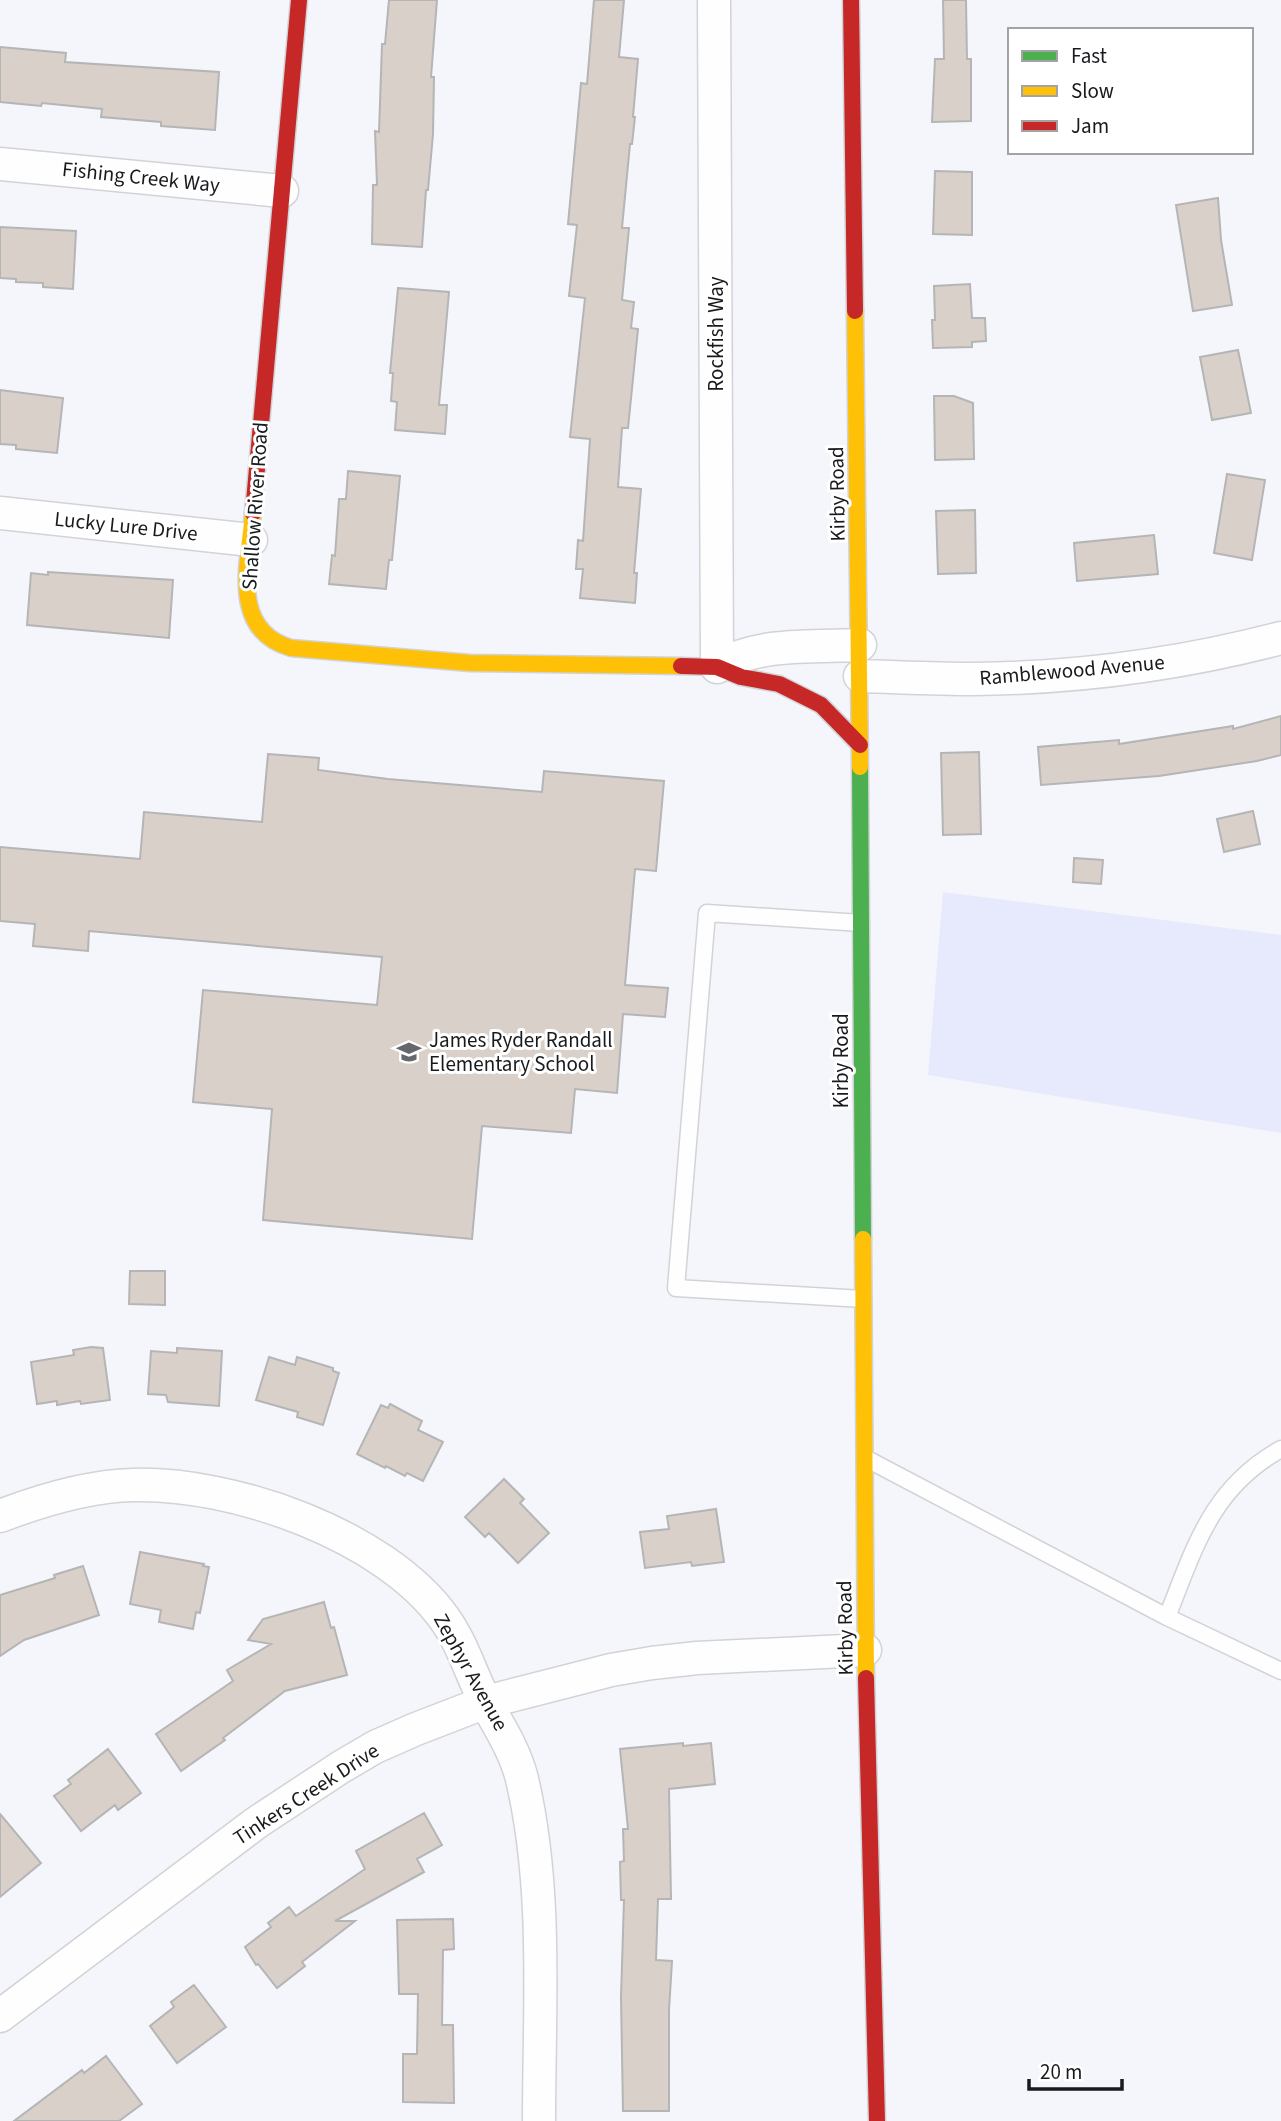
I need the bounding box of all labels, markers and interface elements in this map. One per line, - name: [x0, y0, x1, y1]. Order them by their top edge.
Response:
- legend: [1008, 28, 1253, 154]
- text: Fast: [1071, 41, 1107, 71]
- text: Slow: [1071, 76, 1114, 106]
- text: Jam: [1071, 111, 1109, 141]
- street label: Fishing Creek Way: [61, 154, 221, 200]
- street label: Rockfish Way: [701, 276, 731, 392]
- street label: Shallow River Road: [234, 421, 276, 591]
- street label: Kirby Road: [821, 446, 853, 542]
- street label: Lucky Lure Drive: [53, 504, 199, 548]
- street label: Ramblewood Avenue: [978, 647, 1166, 693]
- street label: Kirby Road: [826, 1013, 856, 1109]
- place label: James Ryder Randall Elementary School: [429, 1025, 613, 1079]
- school or university icon: James Ryder Randall Elementary School: [395, 1038, 423, 1066]
- street label: Kirby Road: [829, 1580, 861, 1676]
- street label: Zephyr Avenue: [426, 1608, 516, 1736]
- street label: Tinkers Creek Drive: [227, 1736, 385, 1852]
- scale bar: [1029, 2048, 1122, 2092]
- text: 20 m: [1040, 2057, 1082, 2087]

